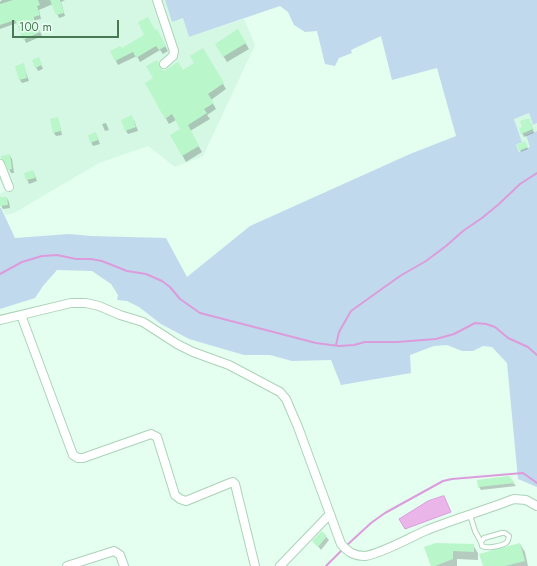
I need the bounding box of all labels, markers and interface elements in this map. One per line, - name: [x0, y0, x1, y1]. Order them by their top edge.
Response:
- scale bar: [14, 12, 121, 38]
- text: 100 m: [19, 18, 52, 36]

